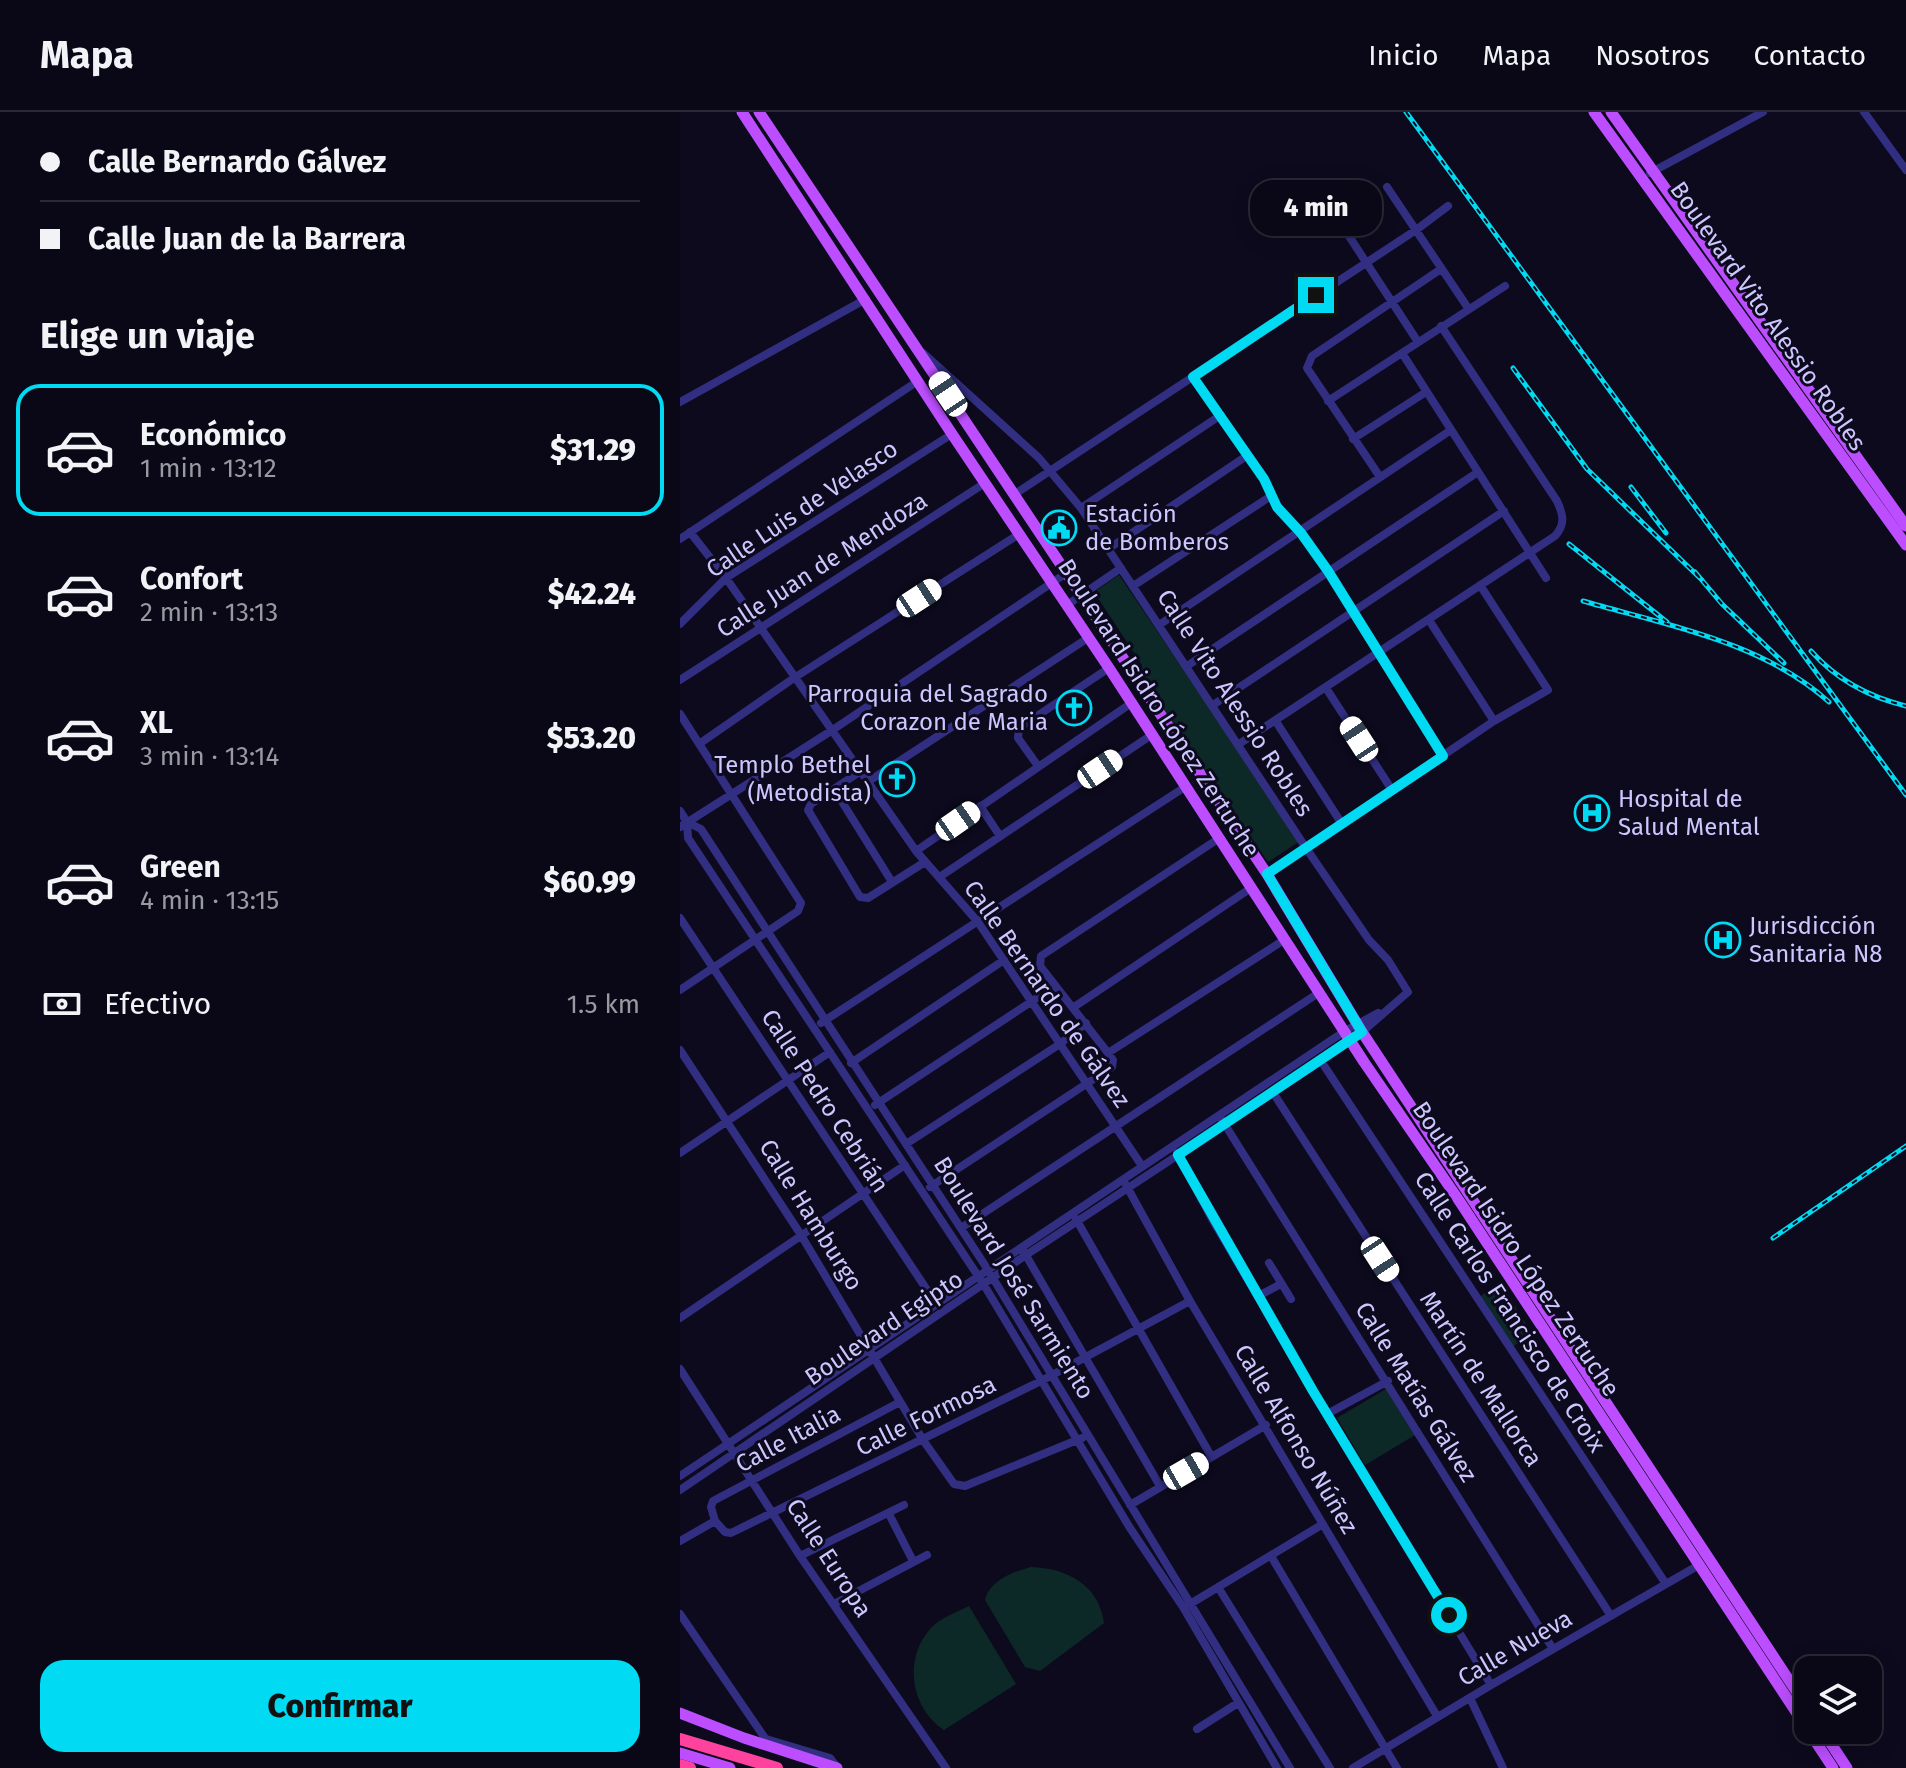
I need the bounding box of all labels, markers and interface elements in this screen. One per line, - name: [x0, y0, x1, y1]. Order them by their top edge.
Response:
- text: Mapa: [40, 32, 134, 78]
- text: Inicio: [1368, 39, 1439, 72]
- text: Mapa: [1483, 39, 1551, 72]
- text: Nosotros: [1595, 39, 1710, 72]
- text: Contacto: [1754, 39, 1866, 72]
- text: Calle Bernardo Gálvez: [88, 144, 386, 180]
- street label: Boulevard Vito Alessio Robles: [1664, 176, 1872, 456]
- callout: 4 min: [1250, 179, 1382, 235]
- text: 4 min: [1283, 192, 1349, 223]
- text: Calle Juan de la Barrera: [88, 221, 406, 257]
- route end: [1298, 277, 1334, 313]
- text: Elige un viaje: [40, 314, 255, 358]
- car: [925, 367, 971, 421]
- icon: car: [44, 414, 116, 486]
- text: Económico: [140, 417, 286, 453]
- text: $31.29: [550, 432, 636, 468]
- street label: Calle Luis de Velasco: [701, 435, 903, 583]
- text: 1 min · 13:12: [140, 453, 277, 484]
- street label: Calle Juan de Mendoza: [712, 486, 932, 644]
- place label: Estación de Bomberos: [1085, 500, 1229, 556]
- public building icon: Estación de Bomberos: [1040, 509, 1078, 547]
- street label: Boulevard Isidro López Zertuche: [1052, 554, 1266, 862]
- icon: car: [44, 558, 116, 630]
- text: Confort: [140, 561, 243, 597]
- car: [892, 575, 946, 621]
- text: $42.24: [548, 576, 636, 612]
- street label: Calle Vito Alessio Robles: [1151, 584, 1319, 822]
- text: 2 min · 13:13: [140, 597, 278, 628]
- place label: Parroquia del Sagrado Corazon de Maria: [807, 680, 1048, 736]
- church icon: Parroquia del Sagrado Corazon de Maria: [1055, 689, 1093, 727]
- icon: car: [44, 702, 116, 774]
- text: XL: [140, 705, 173, 741]
- car: [1336, 712, 1382, 766]
- text: $53.20: [547, 720, 636, 756]
- text: 3 min · 13:14: [140, 741, 279, 772]
- car: [1073, 746, 1127, 792]
- place label: Templo Bethel (Metodista): [714, 751, 871, 807]
- church icon: Templo Bethel (Metodista): [878, 760, 916, 798]
- place label: Hospital de Salud Mental: [1618, 785, 1760, 841]
- hospital icon: Hospital de Salud Mental: [1573, 794, 1611, 832]
- car: [931, 797, 985, 845]
- icon: car: [44, 846, 116, 918]
- text: Green: [140, 849, 221, 885]
- text: $60.99: [544, 864, 636, 900]
- street label: Calle Bernardo de Gálvez: [958, 875, 1136, 1113]
- text: 4 min · 13:15: [140, 885, 279, 916]
- place label: Jurisdicción Sanitaria N8: [1749, 912, 1883, 968]
- hospital icon: Jurisdicción Sanitaria N8: [1704, 921, 1742, 959]
- icon: cash: [40, 982, 84, 1026]
- text: Efectivo: [104, 986, 211, 1022]
- text: 1.5 km: [567, 989, 640, 1020]
- street label: Calle Pedro Cebrián: [755, 1004, 895, 1198]
- street label: Boulevard Isidro López Zertuche: [1407, 1096, 1625, 1402]
- street label: Calle Hamburgo: [753, 1134, 869, 1296]
- street label: Boulevard José Sarmiento: [928, 1152, 1100, 1404]
- street label: Calle Carlos Francisco de Croix: [1409, 1167, 1611, 1458]
- car: [1357, 1232, 1403, 1286]
- street label: Boulevard Egipto: [800, 1265, 968, 1391]
- street label: Martín de Mallorca: [1414, 1286, 1548, 1472]
- street label: Calle Matías Gálvez: [1349, 1297, 1483, 1487]
- street label: Calle Alfonso Núñez: [1229, 1339, 1363, 1539]
- street label: Calle Formosa: [851, 1370, 1001, 1462]
- street label: Calle Italia: [731, 1400, 845, 1478]
- car: [1159, 1449, 1213, 1493]
- street label: Calle Europa: [780, 1494, 878, 1622]
- route start: [1431, 1597, 1467, 1633]
- street label: Calle Nueva: [1453, 1604, 1577, 1692]
- map controls: [1794, 1656, 1882, 1744]
- button: layers: [1794, 1656, 1882, 1744]
- button: Confirmar: [40, 1660, 640, 1752]

